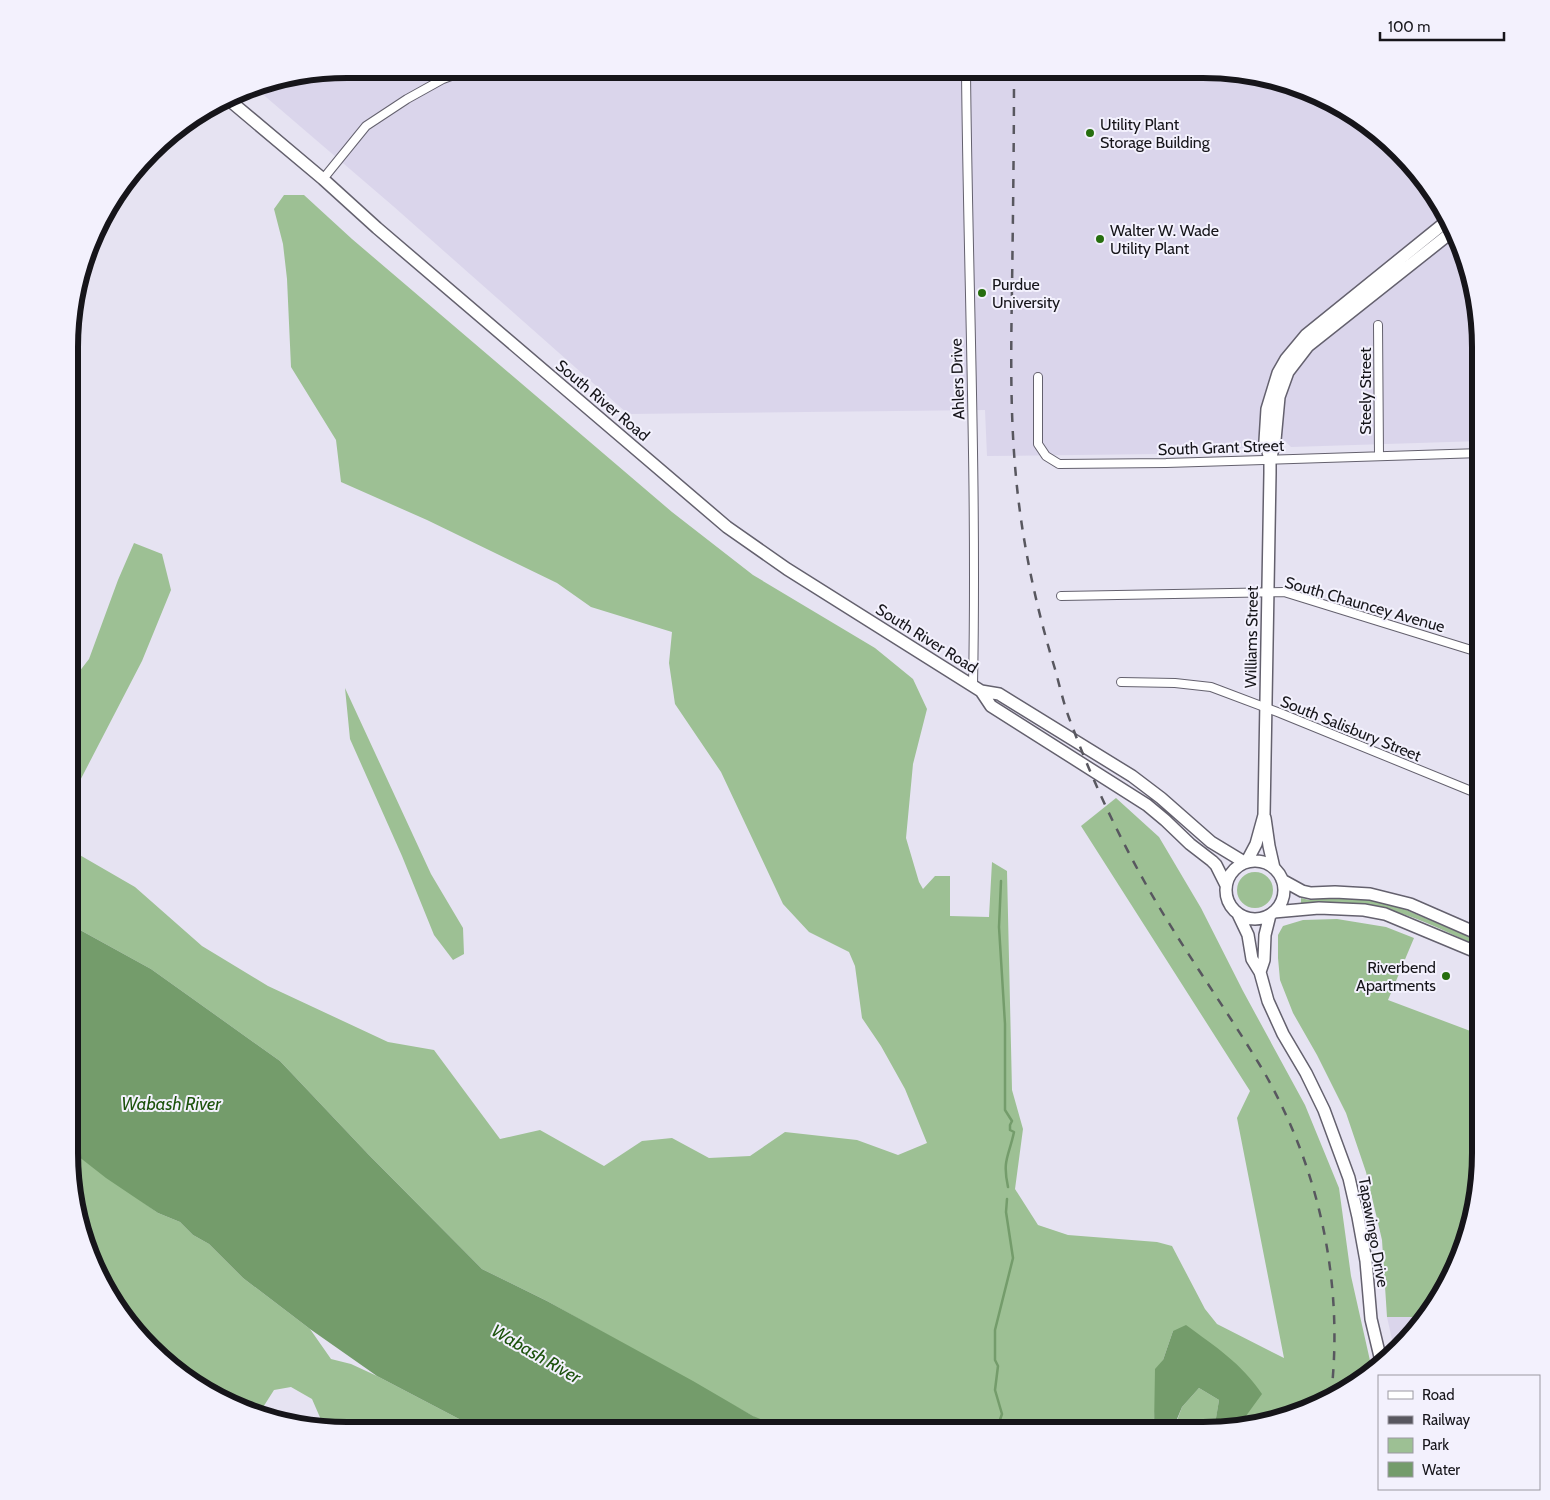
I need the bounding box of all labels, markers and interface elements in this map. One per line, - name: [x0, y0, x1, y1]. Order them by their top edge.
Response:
- scale bar: [1380, 10, 1504, 42]
- text: 100 m: [1388, 18, 1430, 36]
- place label: Utility Plant Storage Building: [1100, 115, 1211, 152]
- marker: Utility Plant Storage Building: [1084, 127, 1096, 139]
- place label: Walter W. Wade Utility Plant: [1110, 221, 1219, 258]
- marker: Walter W. Wade Utility Plant: [1094, 233, 1106, 245]
- place label: Purdue University: [992, 275, 1060, 312]
- marker: Purdue University: [976, 287, 988, 299]
- street label: Ahlers Drive: [947, 338, 968, 420]
- street label: Steely Street: [1356, 347, 1375, 435]
- street label: South River Road: [552, 356, 653, 445]
- street label: South Grant Street: [1158, 436, 1285, 459]
- street label: South Chauncey Avenue: [1283, 573, 1447, 636]
- street label: Williams Street: [1241, 585, 1262, 688]
- street label: South River Road: [872, 600, 981, 677]
- street label: South Salisbury Street: [1278, 692, 1425, 766]
- place label: Riverbend Apartments: [1356, 958, 1436, 995]
- marker: Riverbend Apartments: [1440, 970, 1452, 982]
- water label: Wabash River: [121, 1093, 222, 1115]
- street label: Tapawingo Drive: [1354, 1175, 1393, 1289]
- water label: Wabash River: [487, 1320, 586, 1389]
- legend: [1378, 1375, 1540, 1490]
- text: Road: [1422, 1386, 1455, 1404]
- text: Railway: [1422, 1411, 1471, 1429]
- text: Park: [1422, 1436, 1449, 1454]
- text: Water: [1422, 1461, 1460, 1479]

